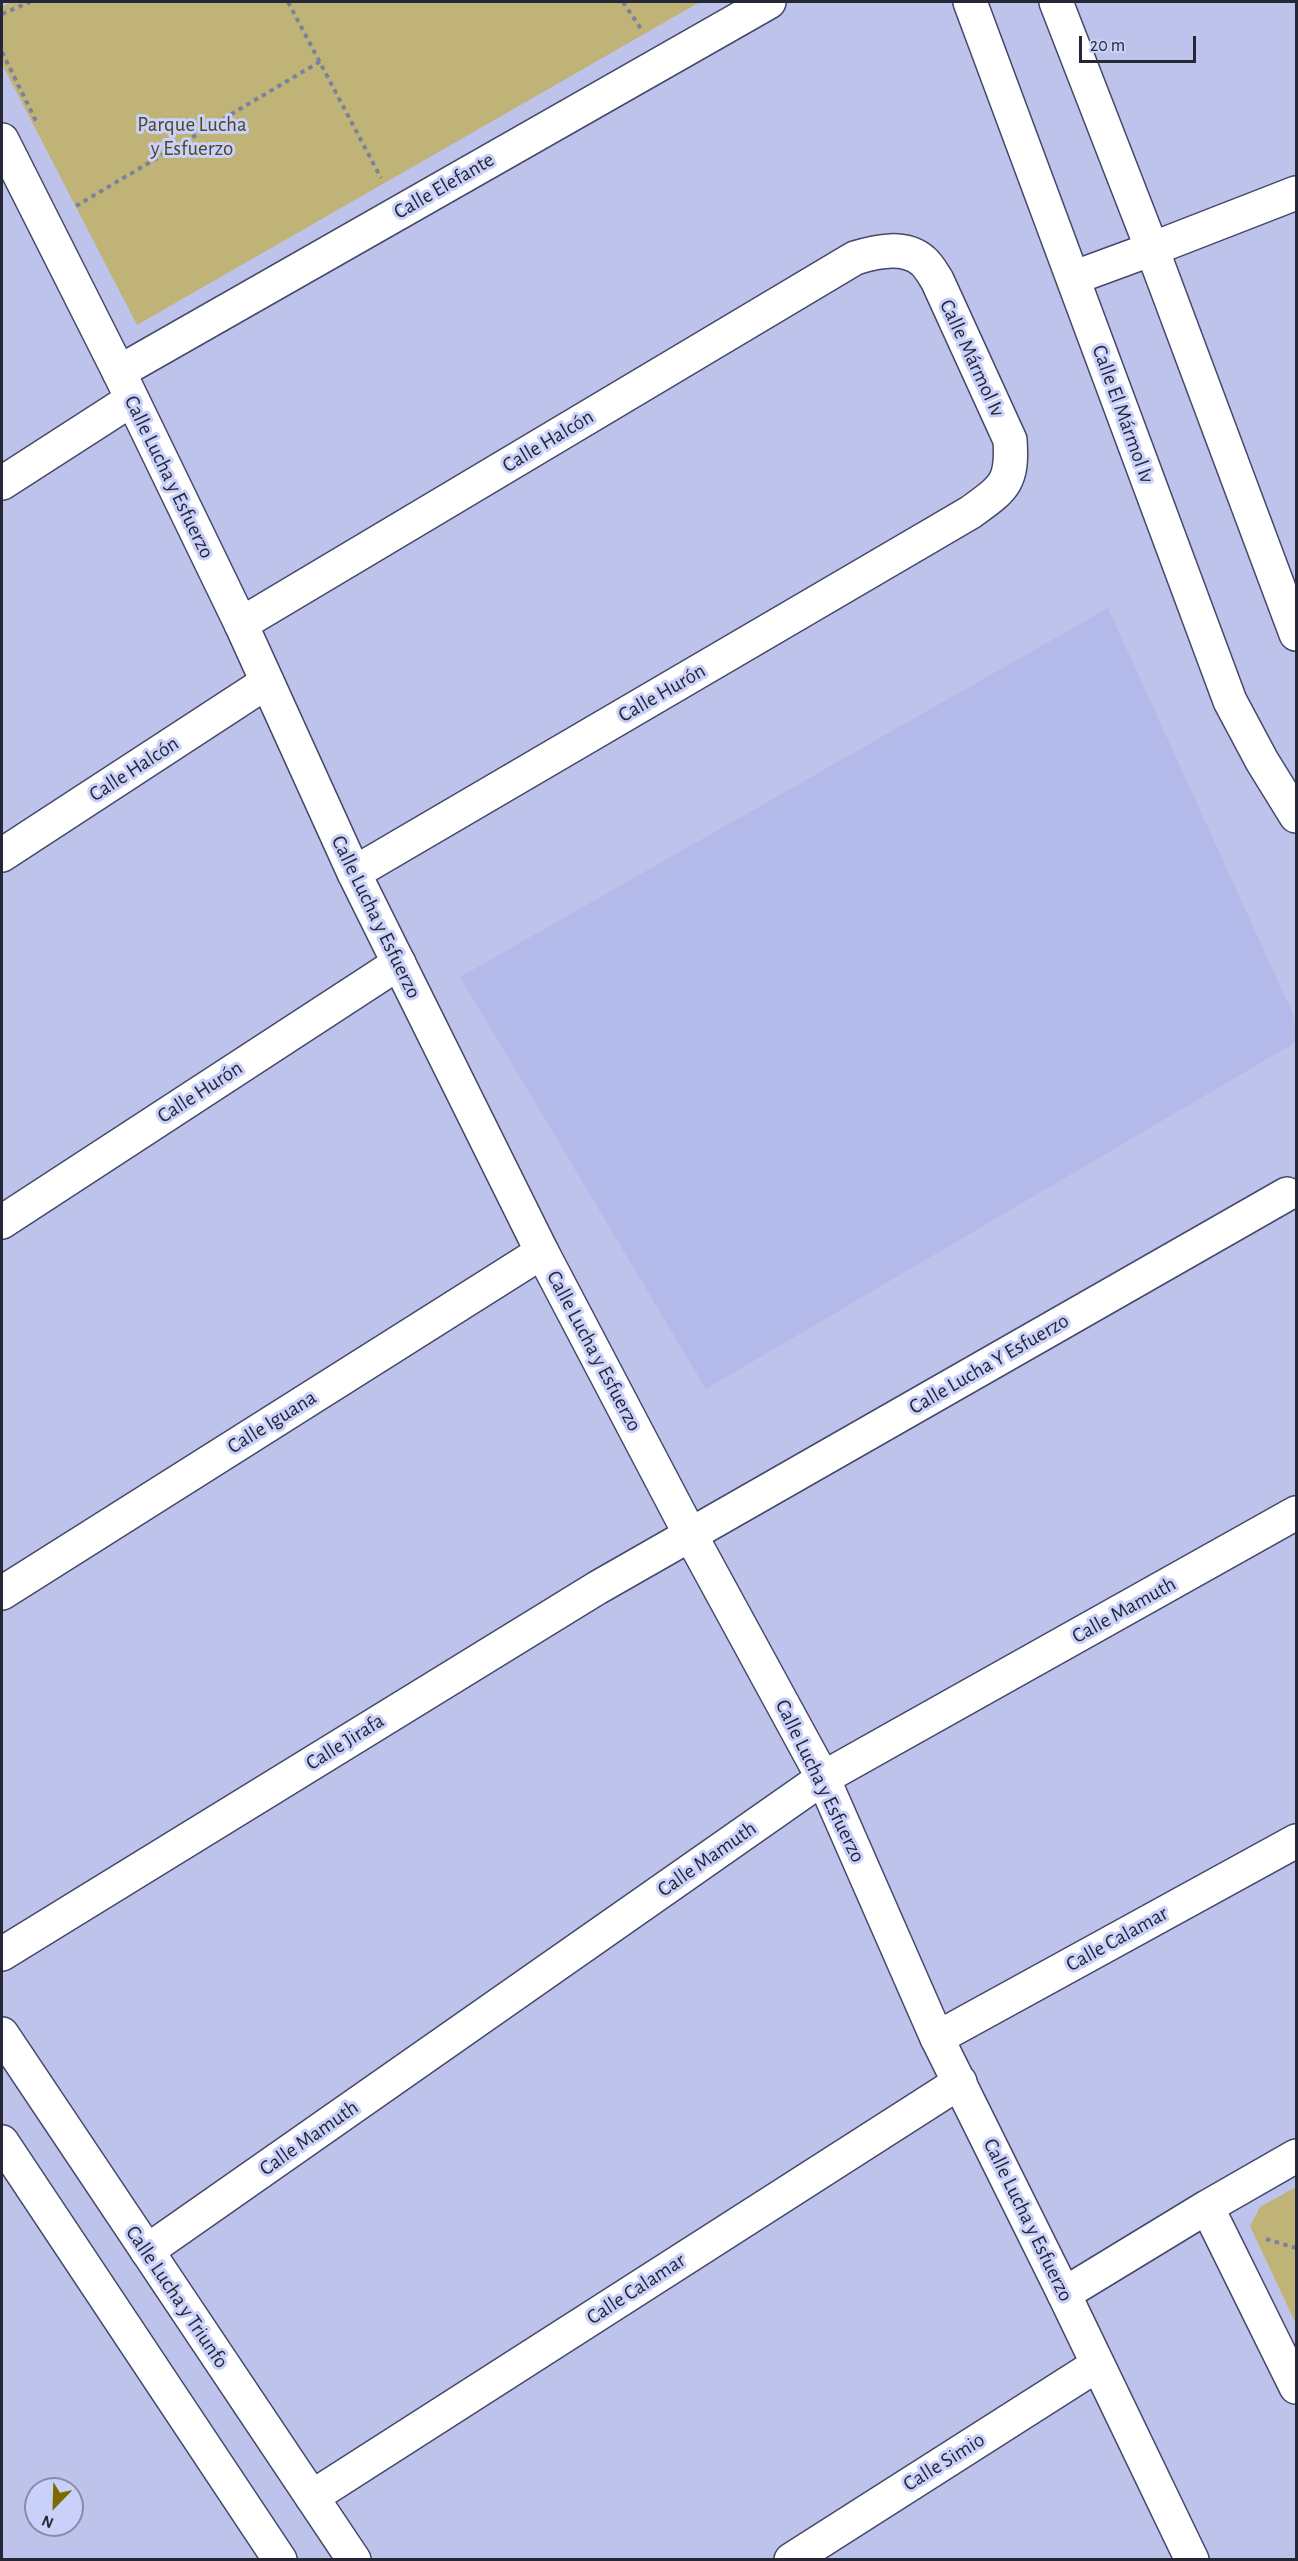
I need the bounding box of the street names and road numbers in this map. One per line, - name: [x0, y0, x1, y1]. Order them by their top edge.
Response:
- street label: Calle Elefante: [389, 147, 499, 225]
- street label: Calle Mármol Iv: [934, 295, 1010, 421]
- street label: Calle El Mármol Iv: [1086, 341, 1160, 487]
- street label: Calle Lucha y Esfuerzo: [119, 391, 219, 563]
- street label: Calle Halcón: [498, 404, 598, 478]
- street label: Calle Hurón: [614, 658, 710, 728]
- street label: Calle Halcón: [84, 731, 184, 807]
- street label: Calle Lucha y Esfuerzo: [326, 831, 426, 1003]
- street label: Calle Hurón: [153, 1055, 247, 1129]
- street label: Calle Lucha y Esfuerzo: [541, 1266, 647, 1436]
- street label: Calle Lucha Y Esfuerzo: [905, 1308, 1073, 1420]
- street label: Calle Iguana: [223, 1385, 321, 1459]
- street label: Calle Mamuth: [1068, 1571, 1180, 1649]
- street label: Calle Lucha y Esfuerzo: [770, 1695, 870, 1867]
- street label: Calle Jirafa: [301, 1708, 389, 1776]
- street label: Calle Mamuth: [653, 1816, 761, 1902]
- street label: Calle Calamar: [1062, 1901, 1172, 1977]
- street label: Calle Mamuth: [255, 2095, 363, 2181]
- street label: Calle Lucha y Esfuerzo: [978, 2134, 1078, 2306]
- street label: Calle Lucha y Triunfo: [120, 2221, 234, 2373]
- street label: Calle Calamar: [582, 2248, 690, 2330]
- street label: Calle Simio: [899, 2427, 989, 2497]

